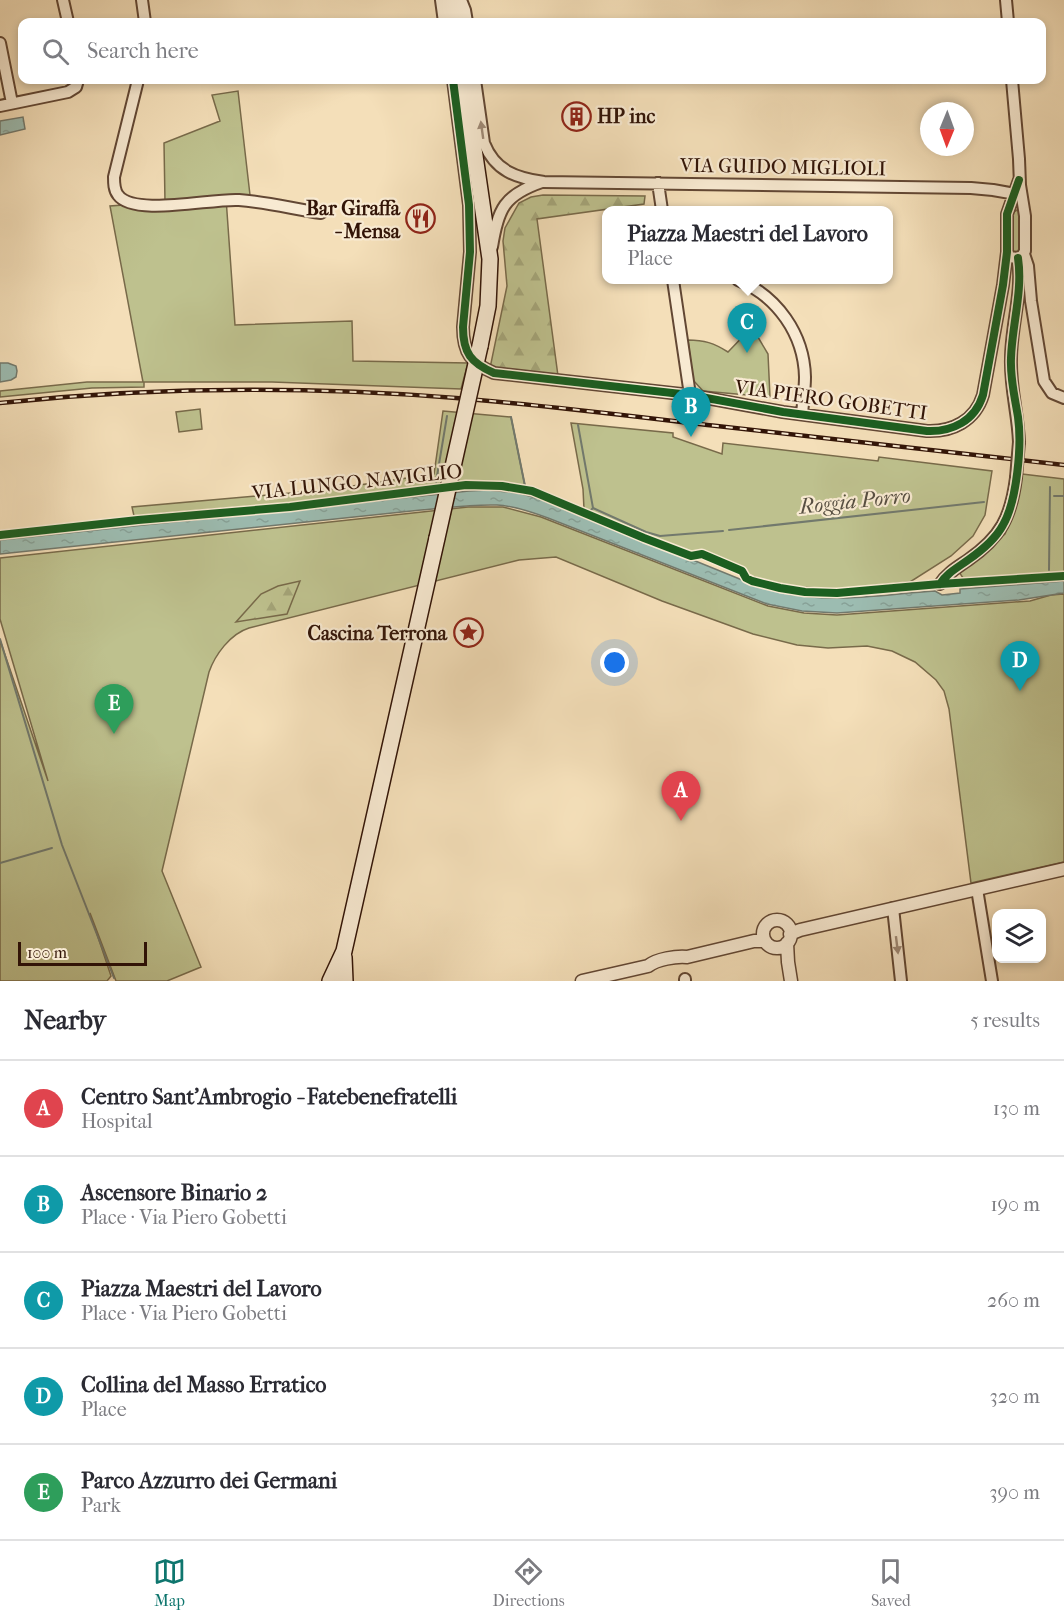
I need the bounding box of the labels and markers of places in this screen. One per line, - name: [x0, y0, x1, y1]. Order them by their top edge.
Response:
- building icon: HP inc: [560, 100, 592, 132]
- place label: HP inc: [597, 105, 656, 128]
- place label: Bar Giraffa - Mensa: [306, 197, 401, 243]
- restaurant icon: Bar Giraffa - Mensa: [405, 203, 437, 235]
- pin: C: [728, 304, 766, 353]
- pin: B: [672, 388, 710, 437]
- place icon: Cascina Terrona: [452, 617, 484, 649]
- place label: Cascina Terrona: [308, 622, 448, 645]
- pin: D: [1000, 642, 1040, 691]
- pin: E: [94, 684, 134, 734]
- pin: A: [662, 772, 700, 821]

